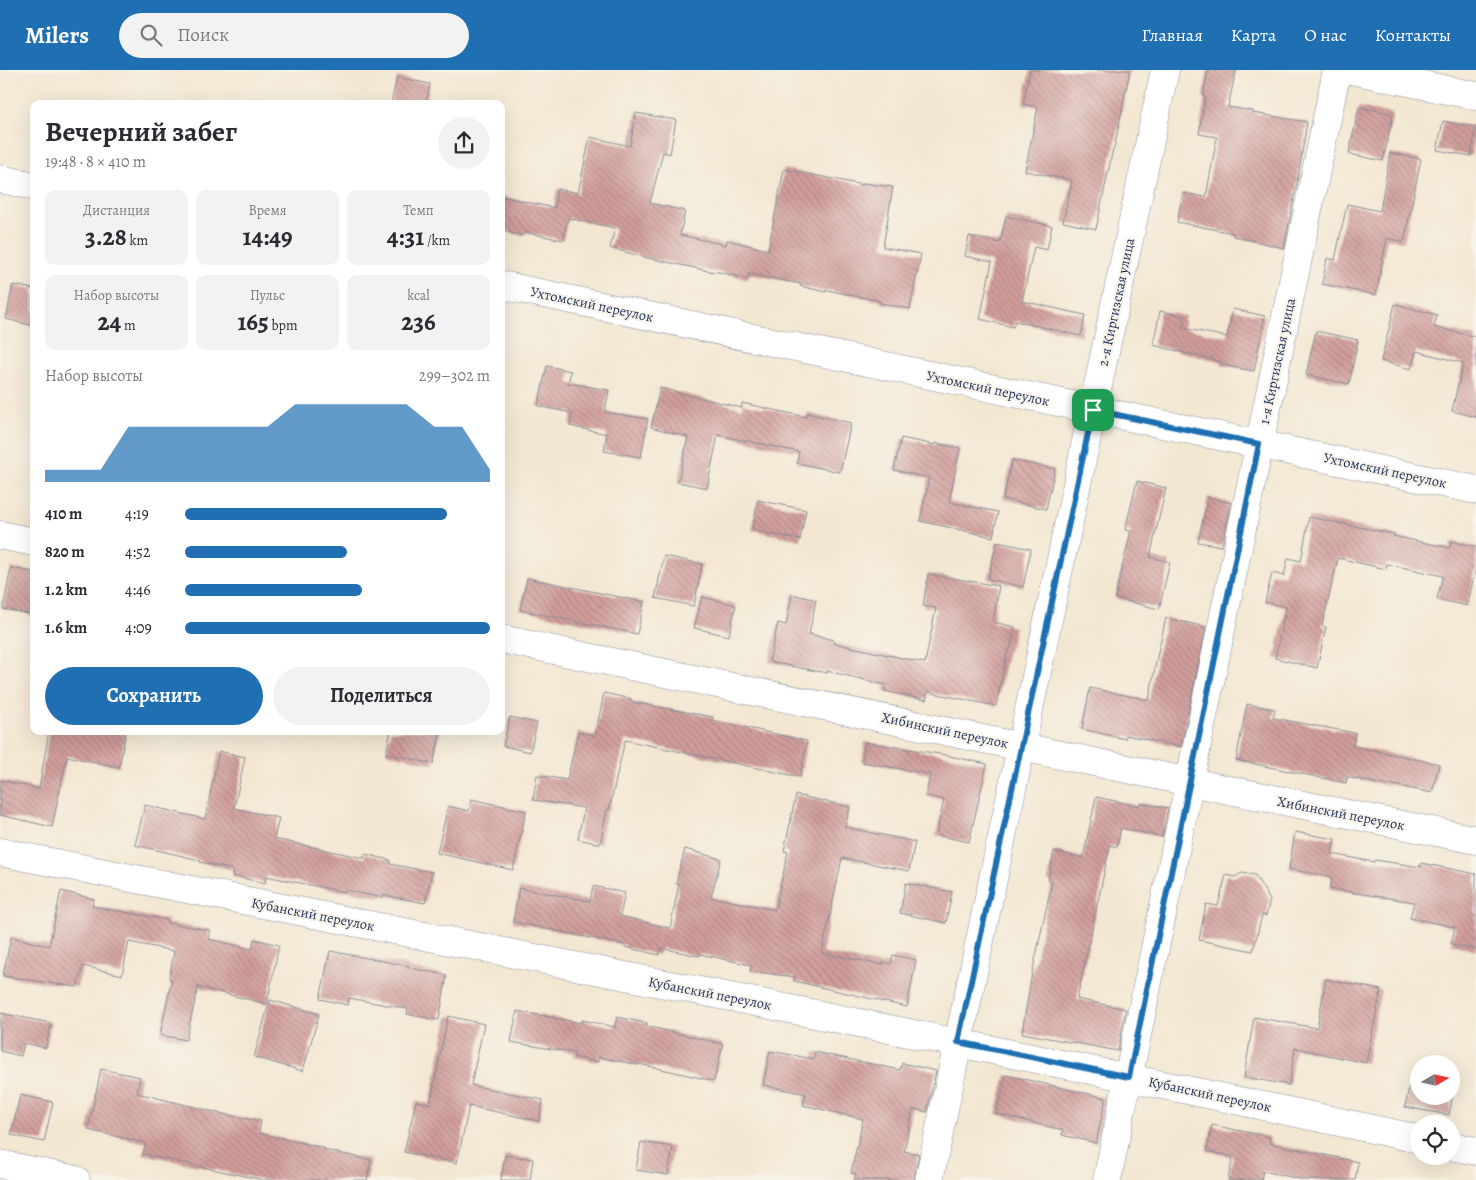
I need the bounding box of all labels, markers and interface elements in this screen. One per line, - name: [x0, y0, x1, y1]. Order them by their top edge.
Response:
- search box: [119, 13, 469, 58]
- text: Milers: [25, 19, 89, 51]
- icon: search: [137, 21, 165, 49]
- text: Поиск: [177, 22, 229, 48]
- text: Главная: [1142, 23, 1203, 47]
- text: Карта: [1231, 23, 1276, 47]
- text: О нас: [1304, 23, 1347, 47]
- text: Контакты: [1375, 23, 1451, 47]
- text: Вечерний забег: [45, 113, 237, 151]
- button: share: [438, 117, 490, 169]
- text: 19:48 · 8 × 410 m: [45, 151, 146, 173]
- text: Дистанция: [83, 201, 150, 220]
- text: Время: [248, 201, 287, 220]
- text: Темп: [403, 201, 434, 220]
- text: 3.28: [85, 220, 127, 254]
- text: 14:49: [243, 220, 292, 254]
- text: 4:31: [387, 220, 424, 254]
- text: km: [127, 231, 148, 250]
- text: /km: [424, 231, 450, 250]
- street label: 2-я Киргизская улица: [1094, 236, 1139, 368]
- street label: Ухтомский переулок: [529, 282, 655, 327]
- text: Набор высоты: [74, 286, 159, 305]
- text: Пульс: [250, 286, 285, 305]
- text: kcal: [407, 286, 430, 305]
- street label: 1-я Киргизская улица: [1255, 296, 1300, 426]
- text: 24: [97, 305, 121, 339]
- text: 165: [237, 305, 269, 339]
- text: 236: [401, 305, 436, 339]
- text: m: [121, 316, 136, 335]
- text: bpm: [269, 316, 298, 335]
- text: Набор высоты: [45, 365, 143, 387]
- text: 299–302 m: [419, 365, 490, 387]
- street label: Ухтомский переулок: [925, 366, 1051, 411]
- pin: [1072, 389, 1114, 431]
- icon: arrive: [1079, 396, 1107, 424]
- street label: Ухтомский переулок: [1322, 448, 1448, 493]
- text: 410 m: [45, 503, 83, 525]
- text: 4:19: [125, 503, 149, 525]
- text: 820 m: [45, 541, 85, 563]
- text: 4:52: [125, 541, 151, 563]
- text: 1.2 km: [45, 579, 87, 601]
- text: 4:46: [125, 579, 151, 601]
- text: 1.6 km: [45, 617, 87, 639]
- text: 4:09: [125, 617, 152, 639]
- button: Сохранить: [45, 667, 263, 725]
- button: Поделиться: [273, 667, 490, 725]
- street label: Хибинский переулок: [880, 708, 1010, 753]
- street label: Хибинский переулок: [1276, 792, 1406, 835]
- street label: Кубанский переулок: [250, 893, 376, 936]
- street label: Кубанский переулок: [647, 972, 773, 1015]
- north arrow: [1410, 1055, 1460, 1105]
- map controls: [1410, 1055, 1460, 1165]
- street label: Кубанский переулок: [1147, 1072, 1273, 1117]
- button: locate: [1410, 1115, 1460, 1165]

